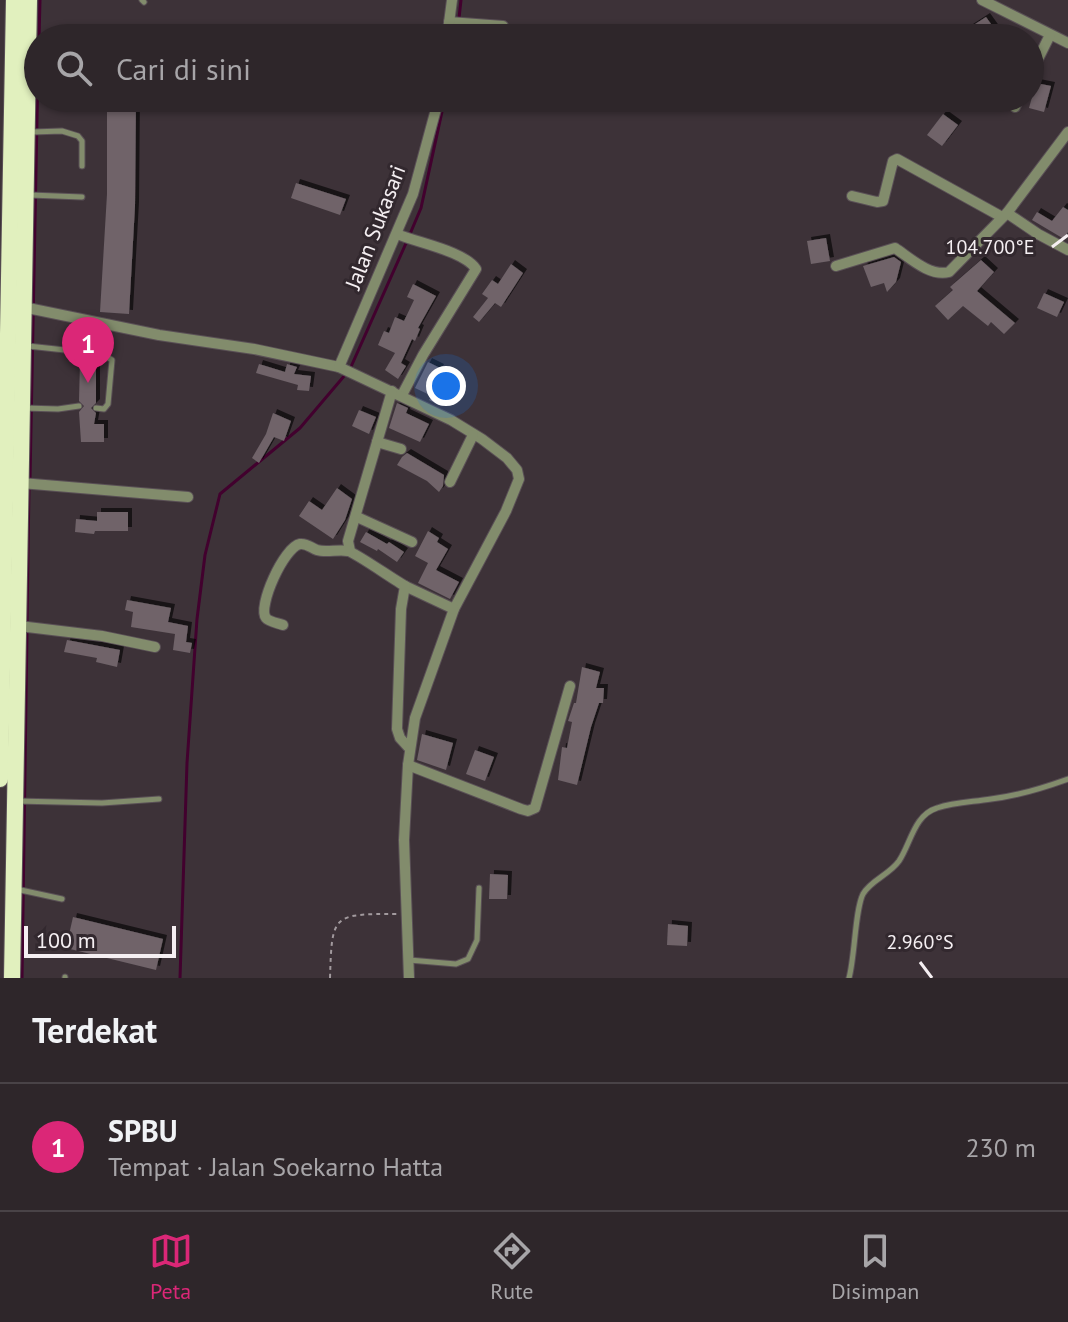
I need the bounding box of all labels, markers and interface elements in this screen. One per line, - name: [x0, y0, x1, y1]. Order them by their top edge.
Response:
- search box: [24, 24, 1044, 112]
- icon: search: [52, 46, 96, 90]
- text: Cari di sini: [116, 49, 251, 88]
- street label: Jalan Sukasari: [338, 161, 412, 294]
- text: 104.700°E: [946, 234, 1034, 260]
- pin: 1: [62, 317, 114, 383]
- your location: [426, 366, 466, 406]
- scale bar: [24, 922, 176, 958]
- text: 100 m: [36, 926, 96, 954]
- text: 2.960°S: [887, 929, 954, 955]
- text: Terdekat: [32, 1008, 157, 1052]
- text: SPBU: [108, 1111, 178, 1150]
- text: 1: [51, 1131, 65, 1164]
- text: 230 m: [965, 1131, 1036, 1164]
- text: Tempat · Jalan Soekarno Hatta: [108, 1150, 443, 1183]
- tab: Peta: [149, 1229, 193, 1305]
- tab: Rute: [490, 1229, 534, 1305]
- tab: Disimpan: [831, 1229, 919, 1305]

